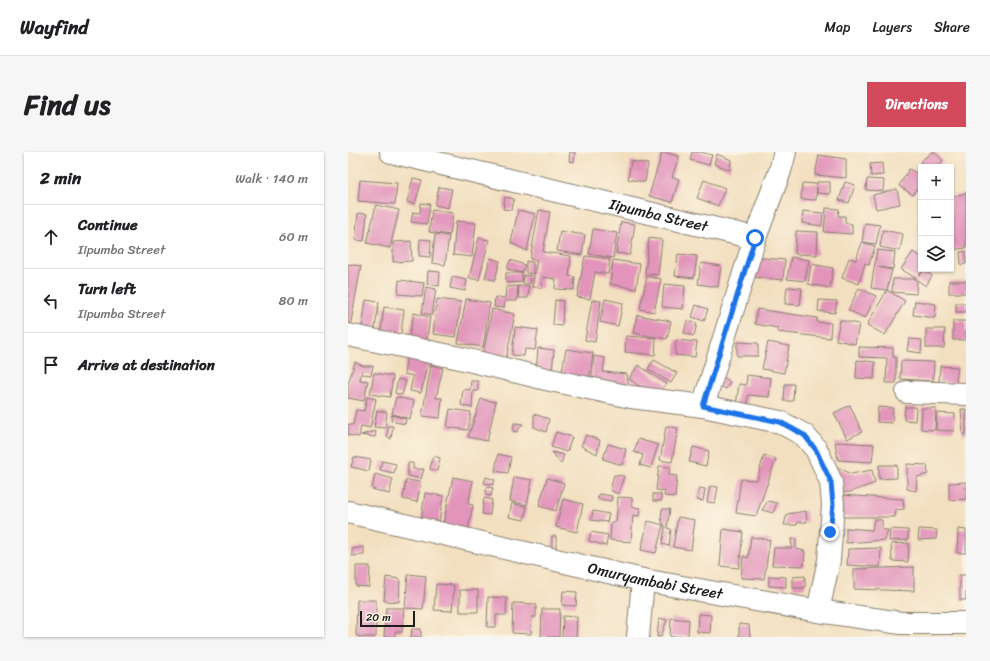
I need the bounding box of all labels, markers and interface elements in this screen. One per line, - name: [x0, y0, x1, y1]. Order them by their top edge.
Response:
- text: Wayfind: [20, 11, 88, 44]
- text: Map: [825, 15, 850, 40]
- text: Layers: [872, 15, 912, 40]
- text: Share: [934, 15, 970, 40]
- text: Find us: [24, 80, 111, 129]
- button: Directions: [867, 82, 966, 127]
- text: 2 min: [40, 163, 81, 193]
- map controls: [918, 164, 954, 272]
- button: +: [918, 164, 954, 200]
- text: Walk · 140 m: [235, 167, 308, 190]
- street label: Iipumba Street: [606, 191, 712, 240]
- button: −: [918, 200, 954, 236]
- text: Continue: [78, 212, 138, 238]
- text: 60 m: [279, 225, 308, 248]
- icon: ahead: [40, 226, 62, 248]
- route start: [746, 229, 764, 247]
- button: layers: [918, 236, 954, 272]
- text: Iipumba Street: [78, 238, 165, 261]
- text: Turn left: [78, 276, 136, 302]
- text: 80 m: [279, 289, 308, 312]
- icon: left: [40, 290, 62, 312]
- text: Iipumba Street: [78, 302, 165, 325]
- text: Arrive at destination: [78, 352, 215, 378]
- icon: arrive: [40, 354, 62, 376]
- route end: [821, 523, 839, 541]
- street label: Omuryambabi Street: [585, 555, 726, 607]
- text: 20 m: [366, 608, 391, 627]
- scale bar: [360, 609, 415, 628]

